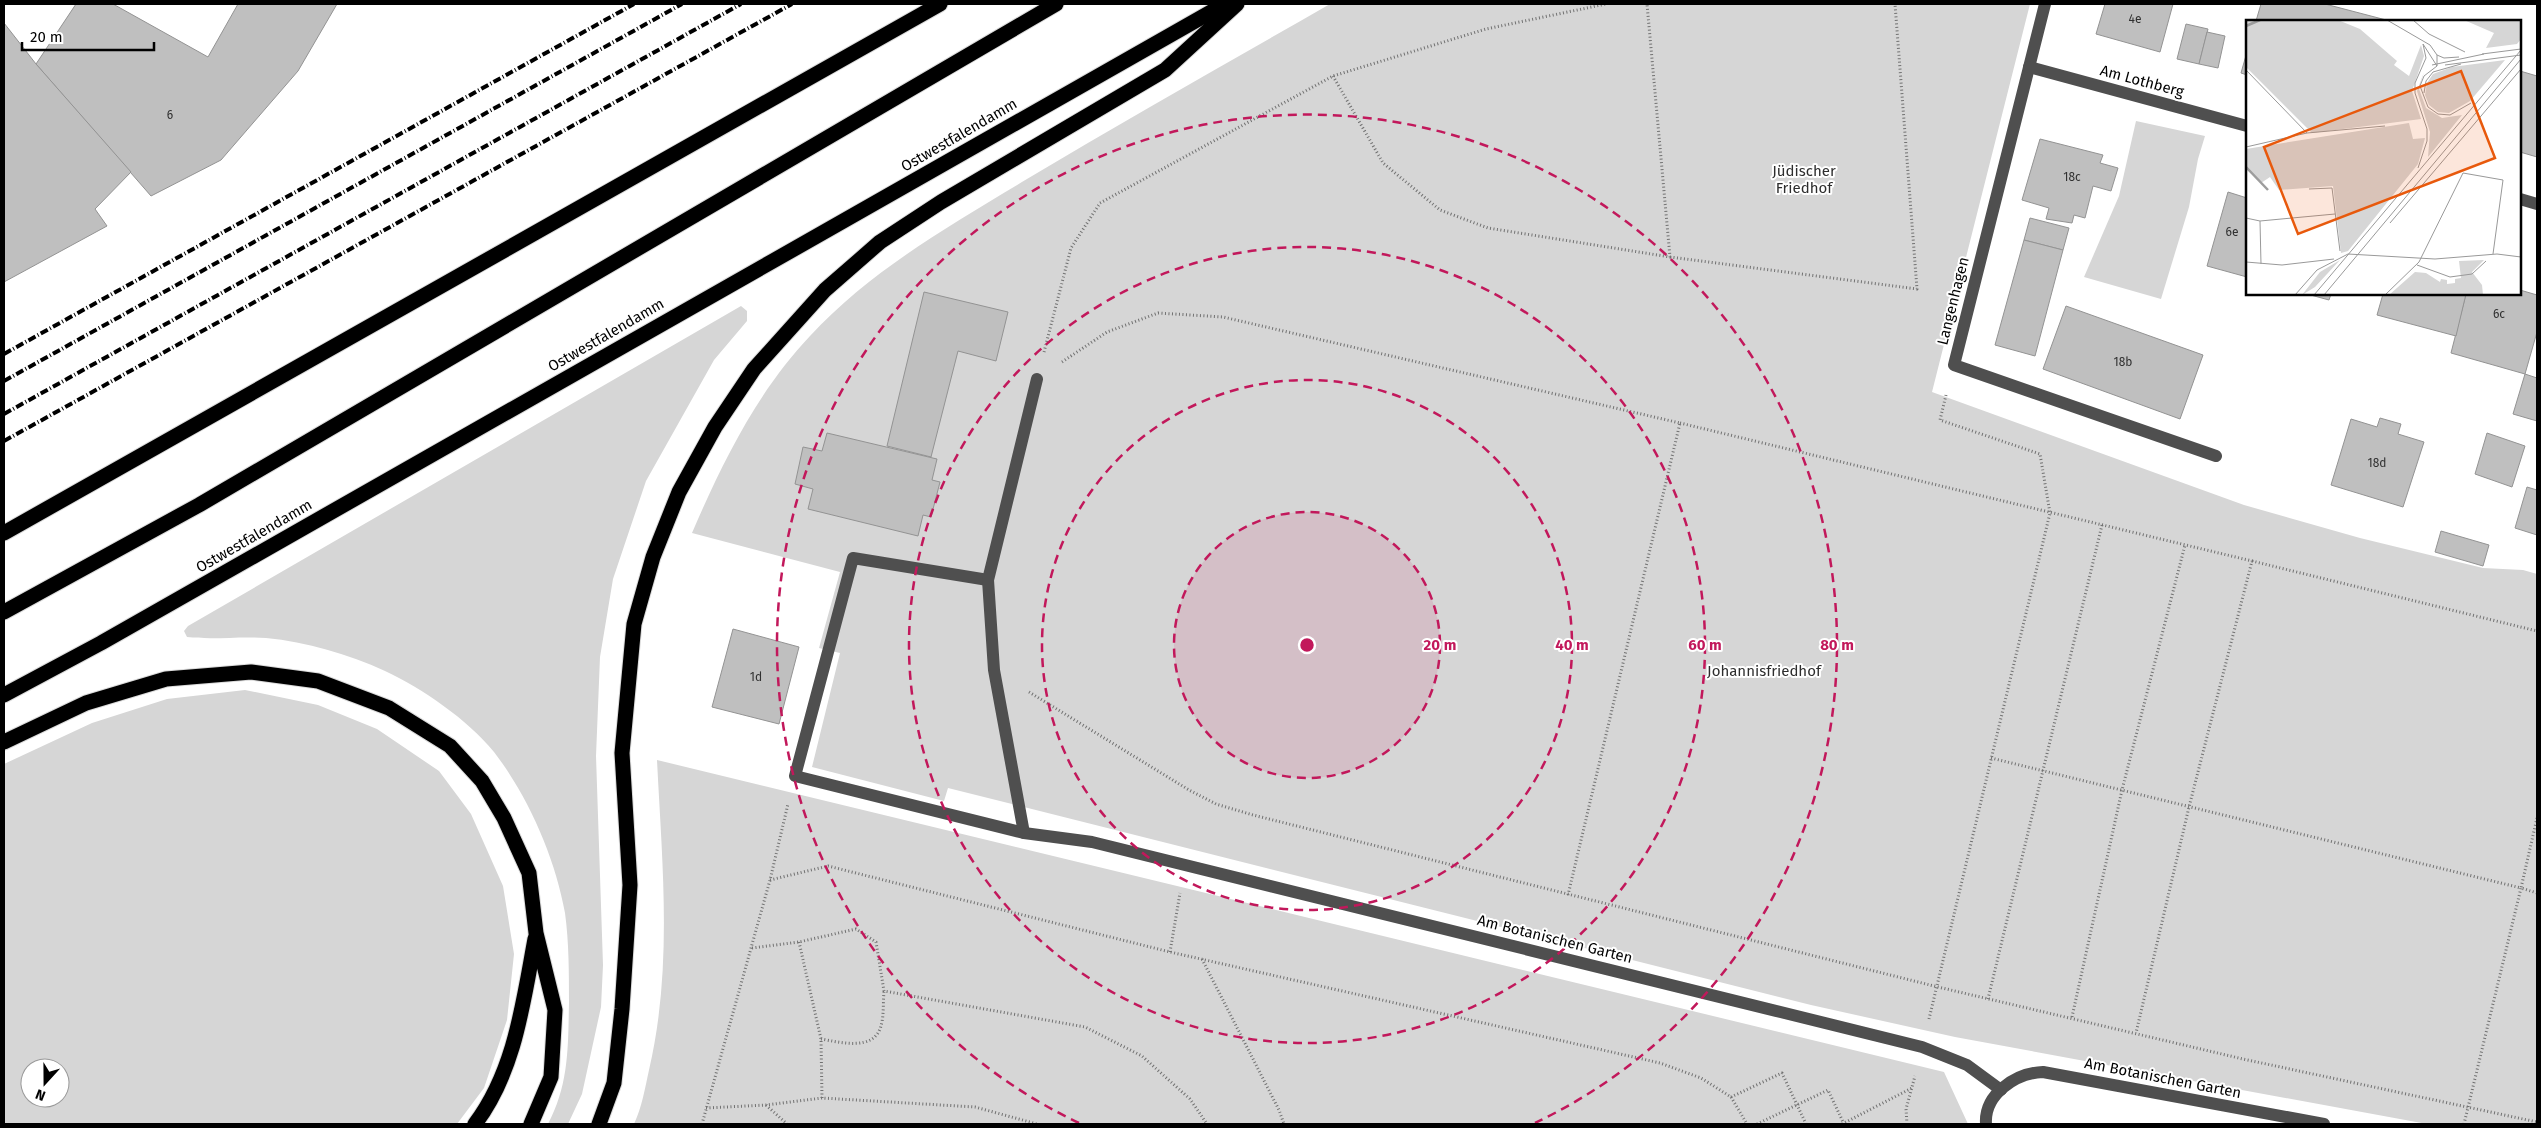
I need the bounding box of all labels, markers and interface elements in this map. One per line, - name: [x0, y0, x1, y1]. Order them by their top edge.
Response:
- house number: 4e: [2129, 12, 2141, 26]
- scale bar: [22, 20, 155, 52]
- inset map: [2246, 20, 2521, 295]
- text: 20 m: [30, 28, 63, 46]
- street label: Am Lothberg: [2098, 61, 2186, 101]
- street label: Ostwestfalendamm: [898, 94, 1020, 176]
- house number: 6: [167, 108, 173, 122]
- park label: Jüdischer Friedhof: [1772, 162, 1836, 197]
- house number: 18c: [2063, 170, 2081, 184]
- house number: 6e: [2226, 225, 2238, 239]
- street label: Langenhagen: [1933, 255, 1973, 347]
- street label: Ostwestfalendamm: [545, 294, 667, 376]
- house number: 6c: [2493, 307, 2505, 321]
- house number: 18b: [2114, 355, 2132, 369]
- house number: 18d: [2368, 456, 2386, 470]
- street label: Ostwestfalendamm: [193, 495, 315, 577]
- centre of rings: [1298, 636, 1316, 654]
- text: 20 m: [1424, 636, 1456, 654]
- text: 40 m: [1555, 636, 1589, 654]
- text: 60 m: [1688, 636, 1722, 654]
- text: 80 m: [1820, 636, 1854, 654]
- park label: Johannisfriedhof: [1707, 662, 1822, 680]
- house number: 1d: [750, 670, 762, 684]
- street label: Am Botanischen Garten: [1476, 911, 1634, 967]
- street label: Am Botanischen Garten: [2083, 1054, 2243, 1102]
- north arrow: [20, 1058, 70, 1108]
- text: N: [33, 1085, 48, 1104]

